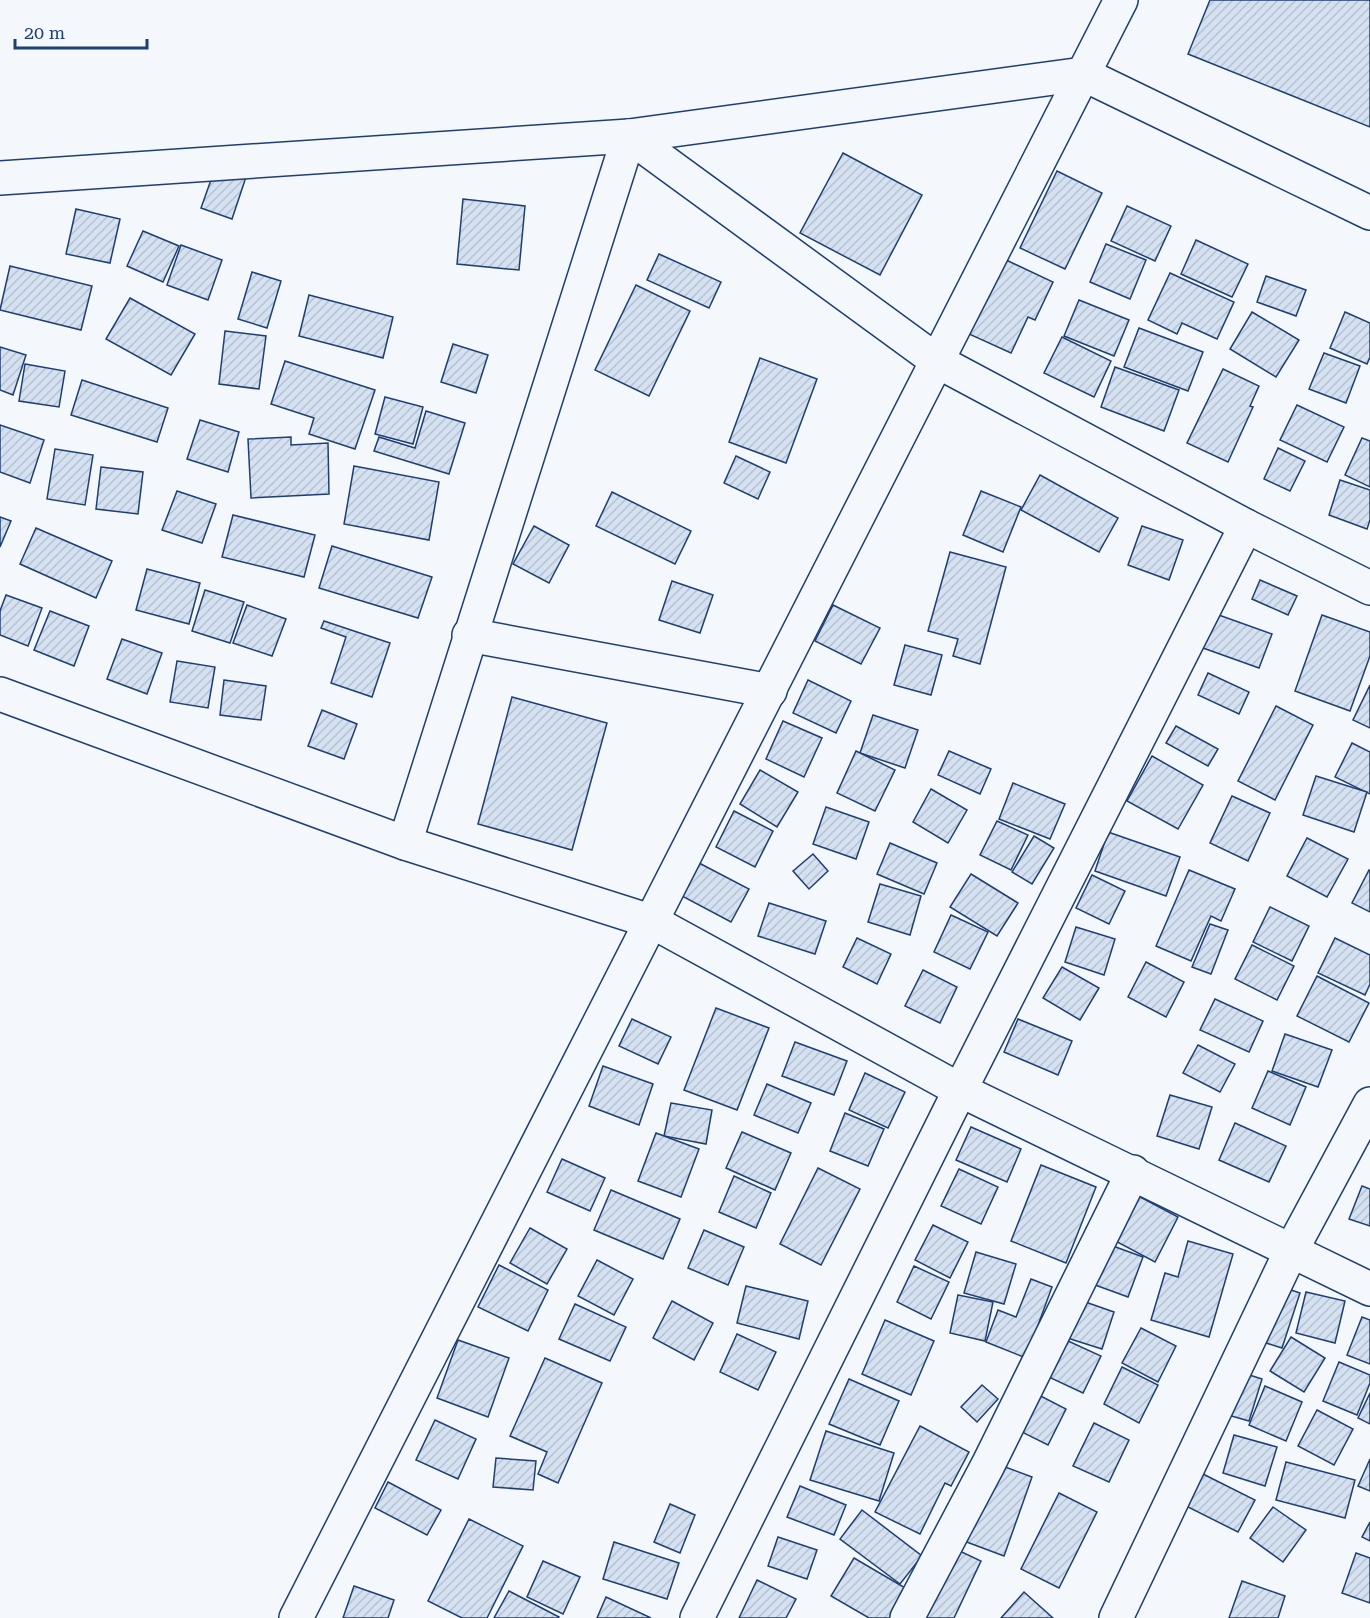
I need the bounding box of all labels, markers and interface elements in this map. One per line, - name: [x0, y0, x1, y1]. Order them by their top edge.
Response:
- scale bar: [15, 12, 147, 50]
- text: 20 m: [24, 22, 65, 43]

